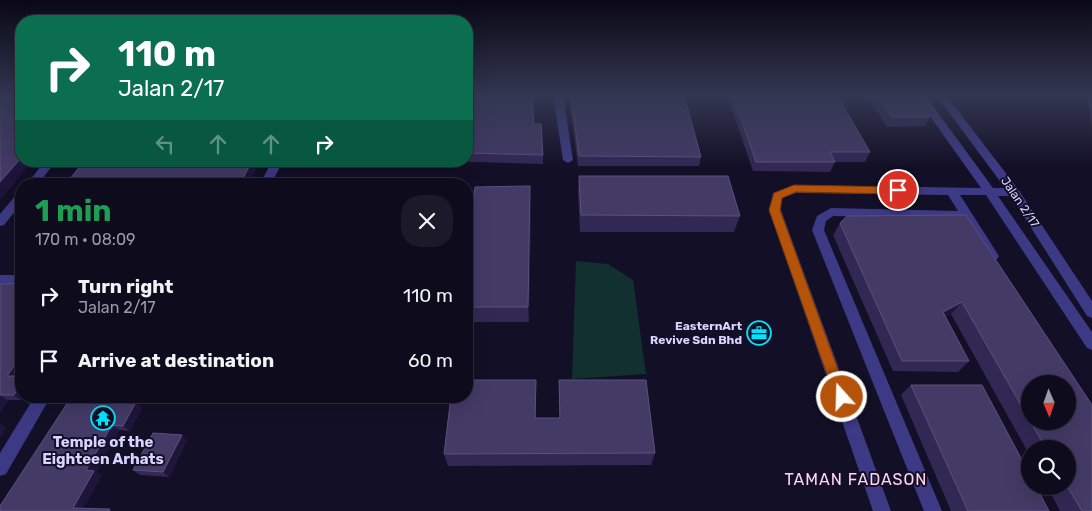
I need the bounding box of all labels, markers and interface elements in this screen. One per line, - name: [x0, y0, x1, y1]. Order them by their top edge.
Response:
- text: 110 m: [118, 33, 216, 75]
- icon: right: [35, 35, 100, 100]
- text: Jalan 2/17: [118, 75, 224, 102]
- icon: left: [151, 130, 179, 158]
- icon: ahead: [204, 130, 232, 158]
- icon: ahead: [257, 130, 285, 158]
- icon: right: [310, 130, 338, 158]
- pin: [877, 169, 919, 211]
- street label: Jalan 2/17: [998, 174, 1042, 230]
- icon: arrive: [884, 176, 912, 204]
- text: 1 min: [35, 193, 112, 229]
- button: close: [401, 195, 453, 247]
- text: 170 m · 08:09: [35, 230, 136, 249]
- text: Turn right: [78, 275, 173, 298]
- icon: right: [35, 282, 63, 310]
- text: 110 m: [403, 284, 453, 307]
- text: Jalan 2/17: [78, 298, 155, 317]
- place label: EasternArt Revive Sdn Bhd: [650, 319, 742, 347]
- office icon: EasternArt Revive Sdn Bhd: [746, 320, 772, 346]
- icon: arrive: [35, 347, 63, 375]
- text: Arrive at destination: [78, 349, 274, 372]
- text: 60 m: [408, 349, 453, 372]
- position arrow: [815, 370, 867, 422]
- north arrow: [1021, 375, 1076, 430]
- map controls: [1021, 375, 1076, 495]
- temple icon: Temple of the Eighteen Arhats: [90, 405, 116, 431]
- place label: Temple of the Eighteen Arhats: [42, 433, 164, 468]
- button: search: [1021, 440, 1076, 495]
- district label: TAMAN FADASON: [785, 470, 927, 489]

